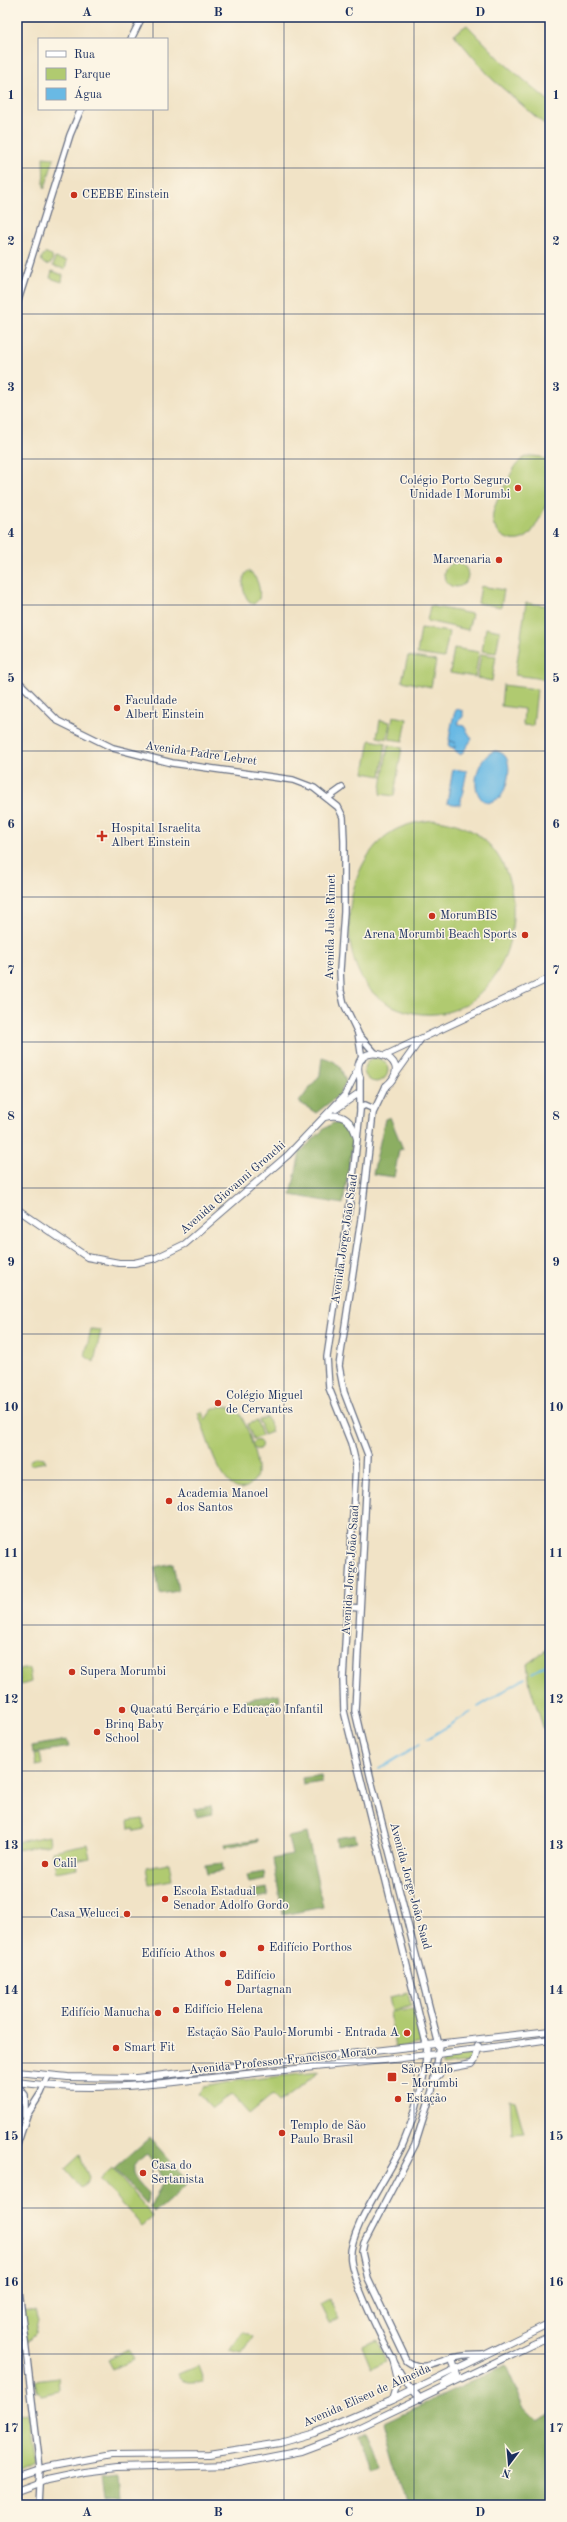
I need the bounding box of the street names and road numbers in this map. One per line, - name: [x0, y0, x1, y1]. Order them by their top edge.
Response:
- street label: Avenida Padre Lebret: [144, 740, 258, 768]
- street label: Avenida Jules Rimet: [324, 874, 338, 980]
- street label: Avenida Giovanni Gronchi: [178, 1139, 288, 1237]
- street label: Avenida Jorge João Saad: [330, 1173, 360, 1305]
- street label: Avenida Jorge João Saad: [340, 1504, 362, 1636]
- street label: Avenida Jorge João Saad: [387, 1821, 433, 1951]
- street label: Avenida Professor Francisco Morato: [188, 2045, 378, 2077]
- street label: Avenida Eliseu de Almeida: [301, 2362, 433, 2430]

